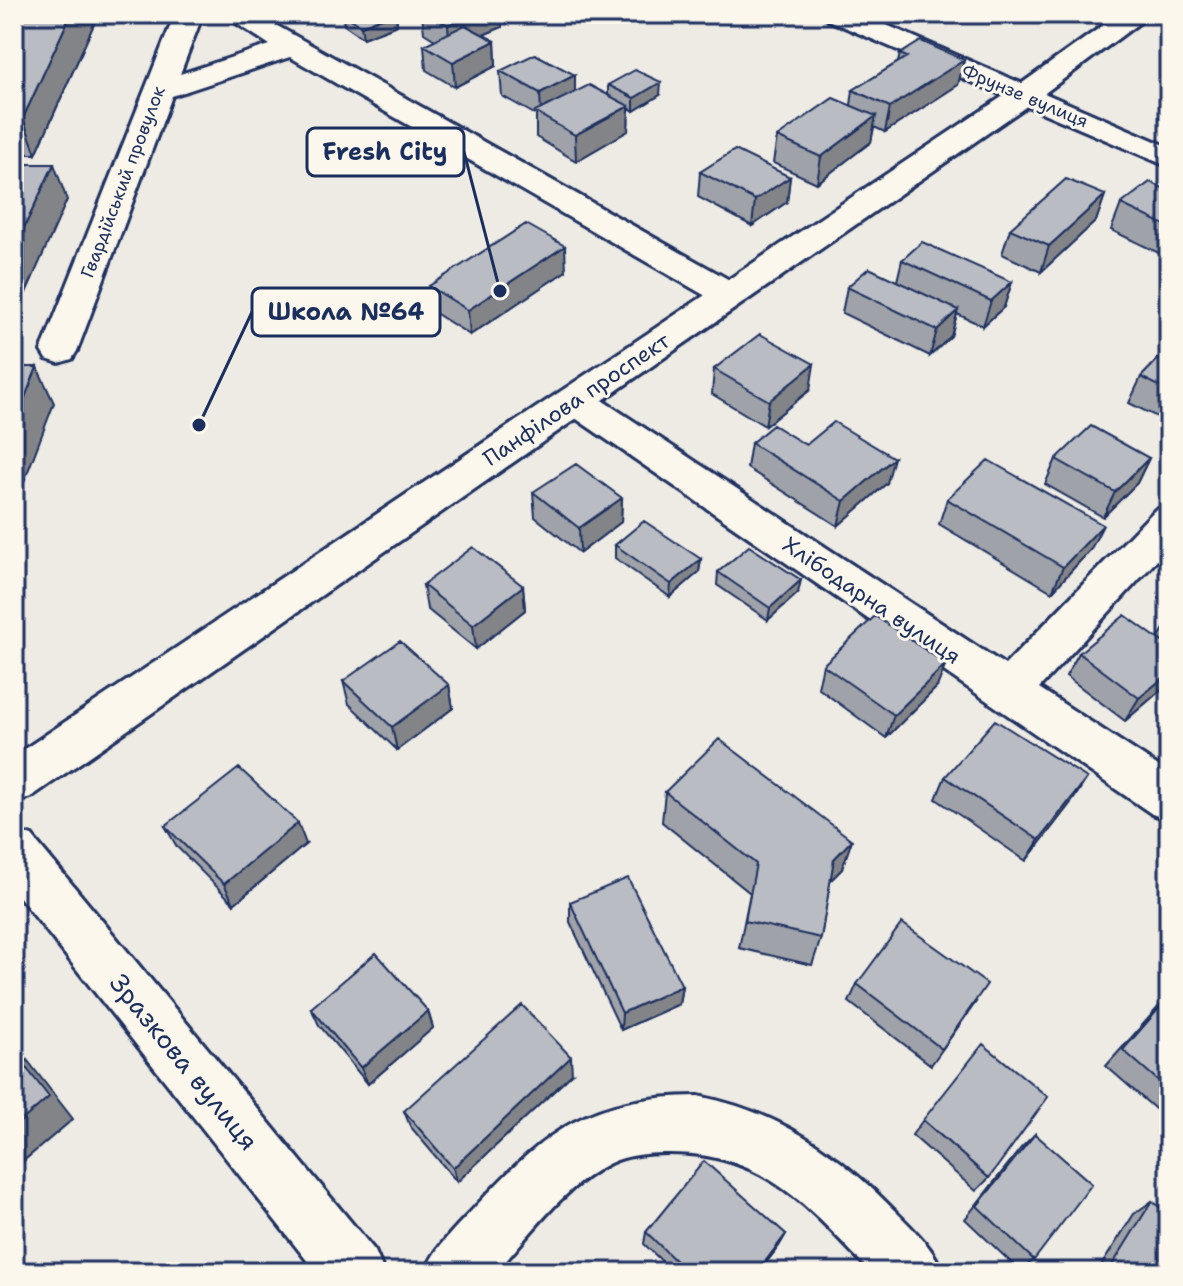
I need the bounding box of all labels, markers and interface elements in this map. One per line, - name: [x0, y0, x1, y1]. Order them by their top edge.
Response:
- street label: Фрунзе вулиця: [958, 59, 1092, 133]
- street label: Гвардійський провулок: [75, 82, 171, 281]
- callout: Fresh City: [307, 128, 464, 176]
- text: Fresh City: [323, 136, 448, 168]
- callout: Школа №64: [252, 288, 440, 336]
- text: Школа №64: [268, 296, 424, 328]
- street label: Панфілова проспект: [477, 326, 676, 473]
- street label: Хлібодарна вулиця: [777, 530, 966, 671]
- street label: Зразкова вулиця: [102, 966, 266, 1157]

